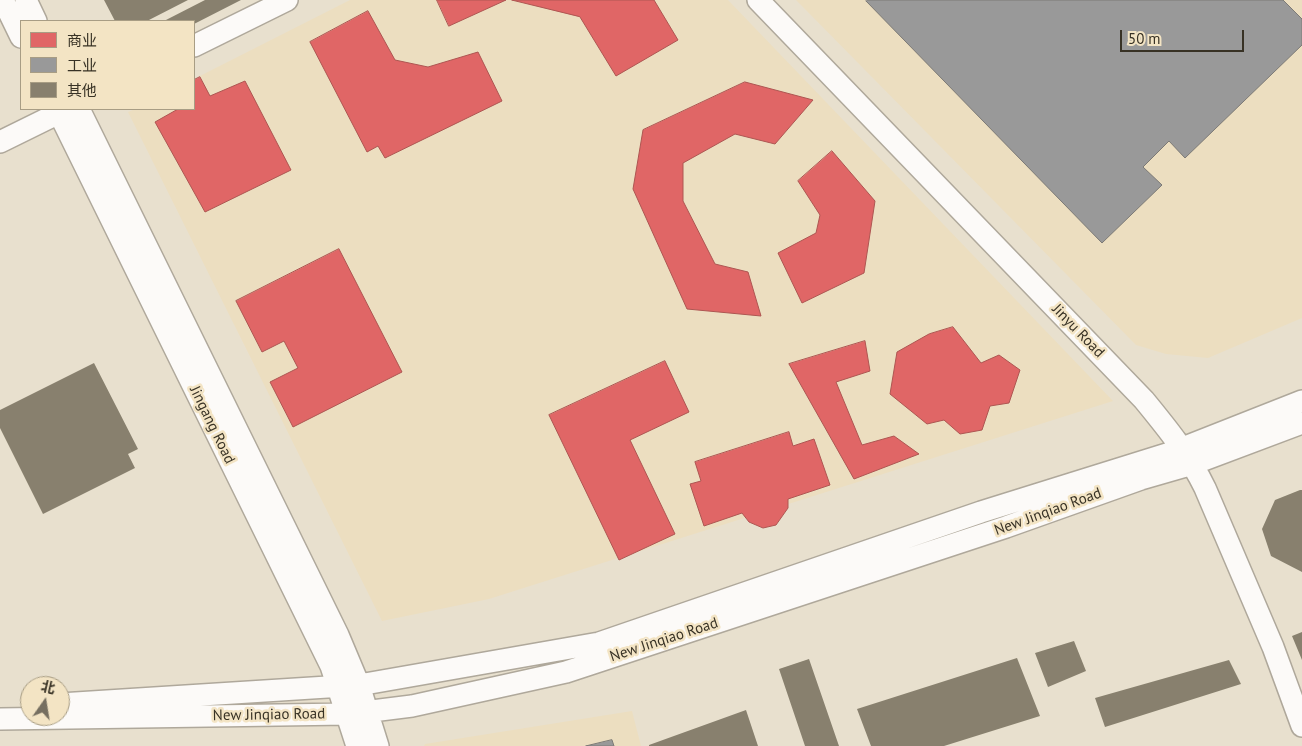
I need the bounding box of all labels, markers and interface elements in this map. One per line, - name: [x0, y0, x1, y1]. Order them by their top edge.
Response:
- legend: [20, 20, 195, 110]
- scale bar: [1122, 20, 1246, 52]
- text: 50 m: [1128, 29, 1161, 48]
- text: 商业: [67, 31, 97, 50]
- text: 工业: [67, 56, 97, 75]
- text: 其他: [67, 81, 97, 100]
- street label: Jinyu Road: [1048, 300, 1108, 362]
- street label: Jingang Road: [185, 383, 239, 467]
- street label: New Jinqiao Road: [992, 484, 1104, 540]
- street label: New Jinqiao Road: [608, 614, 720, 666]
- north arrow: [20, 676, 70, 726]
- text: 北: [39, 677, 57, 698]
- street label: New Jinqiao Road: [213, 705, 325, 725]

